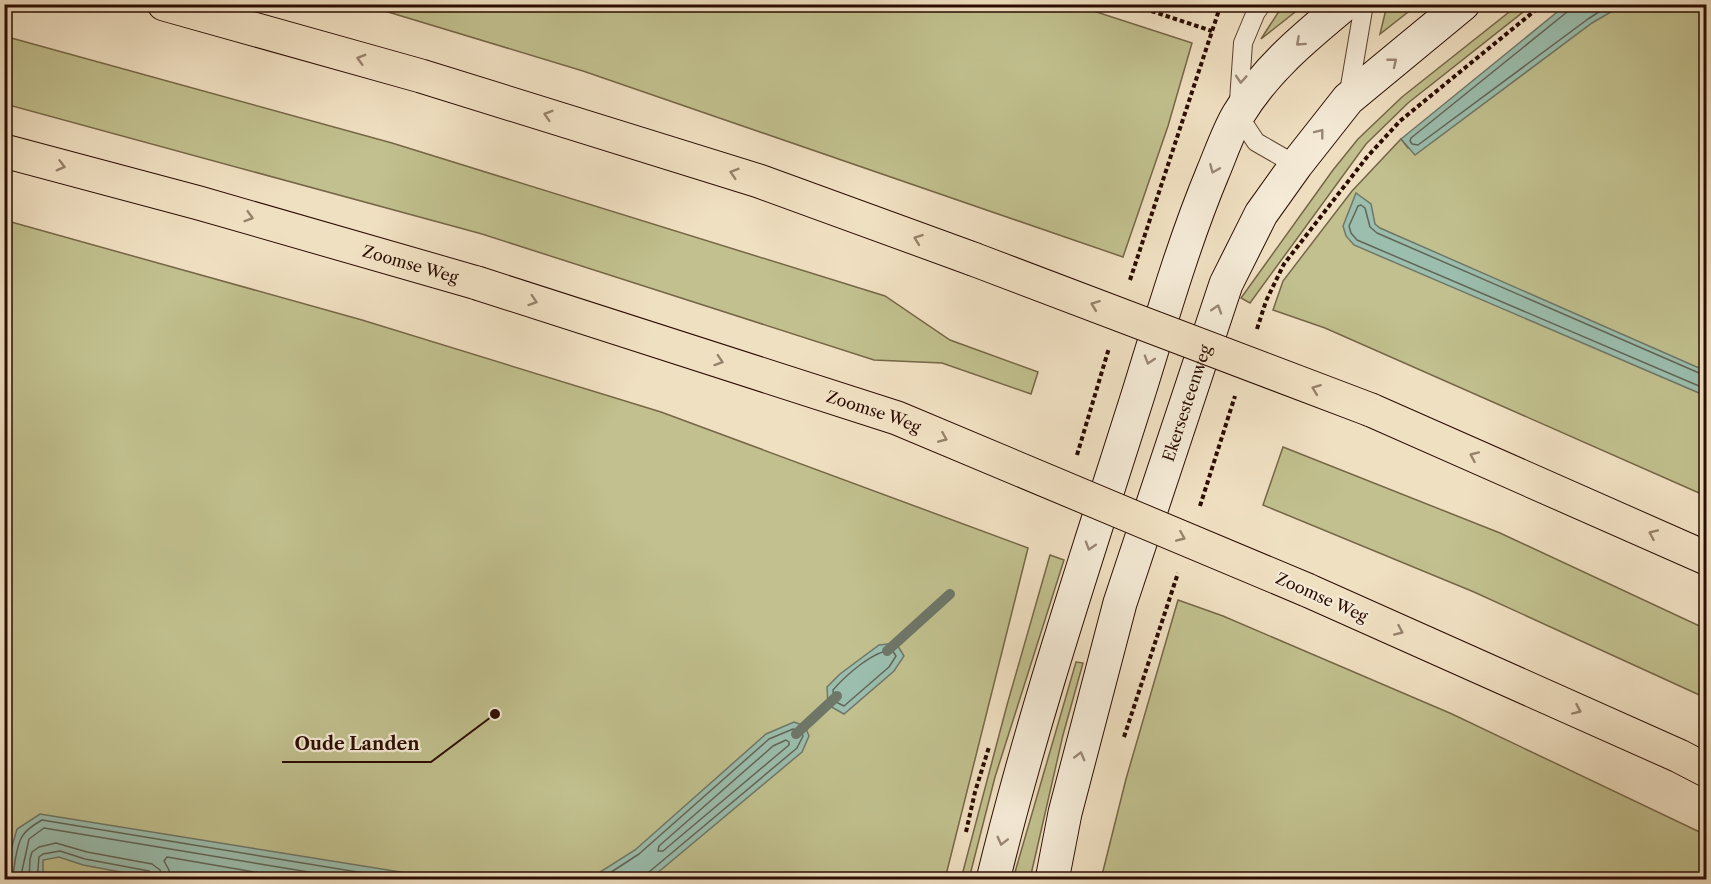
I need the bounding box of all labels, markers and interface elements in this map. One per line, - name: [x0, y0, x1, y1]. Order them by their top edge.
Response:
- one-way arrow: [1296, 35, 1307, 46]
- one-way arrow: [356, 54, 366, 67]
- one-way arrow: [1386, 59, 1397, 70]
- one-way arrow: [1234, 74, 1247, 83]
- one-way arrow: [543, 110, 554, 123]
- one-way arrow: [1313, 129, 1324, 140]
- one-way arrow: [55, 159, 66, 171]
- one-way arrow: [1210, 163, 1222, 174]
- one-way arrow: [729, 168, 740, 180]
- one-way arrow: [243, 210, 254, 222]
- one-way arrow: [913, 233, 924, 246]
- street label: Zoomse Weg: [360, 241, 461, 287]
- one-way arrow: [527, 294, 538, 306]
- one-way arrow: [1090, 300, 1101, 312]
- one-way arrow: [1210, 304, 1223, 315]
- street label: Ekersesteenweg: [1158, 342, 1215, 464]
- one-way arrow: [713, 354, 724, 366]
- one-way arrow: [1144, 354, 1156, 365]
- one-way arrow: [1311, 384, 1322, 397]
- street label: Zoomse Weg: [824, 386, 925, 437]
- one-way arrow: [936, 431, 947, 443]
- one-way arrow: [1470, 451, 1481, 463]
- one-way arrow: [1648, 529, 1659, 541]
- one-way arrow: [1174, 530, 1185, 542]
- one-way arrow: [1085, 540, 1097, 551]
- street label: Zoomse Weg: [1273, 568, 1372, 626]
- one-way arrow: [1393, 624, 1404, 636]
- one-way arrow: [1571, 703, 1582, 715]
- callout: Oude Landen: [282, 726, 431, 762]
- text: Oude Landen: [295, 733, 420, 755]
- one-way arrow: [1073, 752, 1085, 762]
- one-way arrow: [997, 836, 1010, 846]

